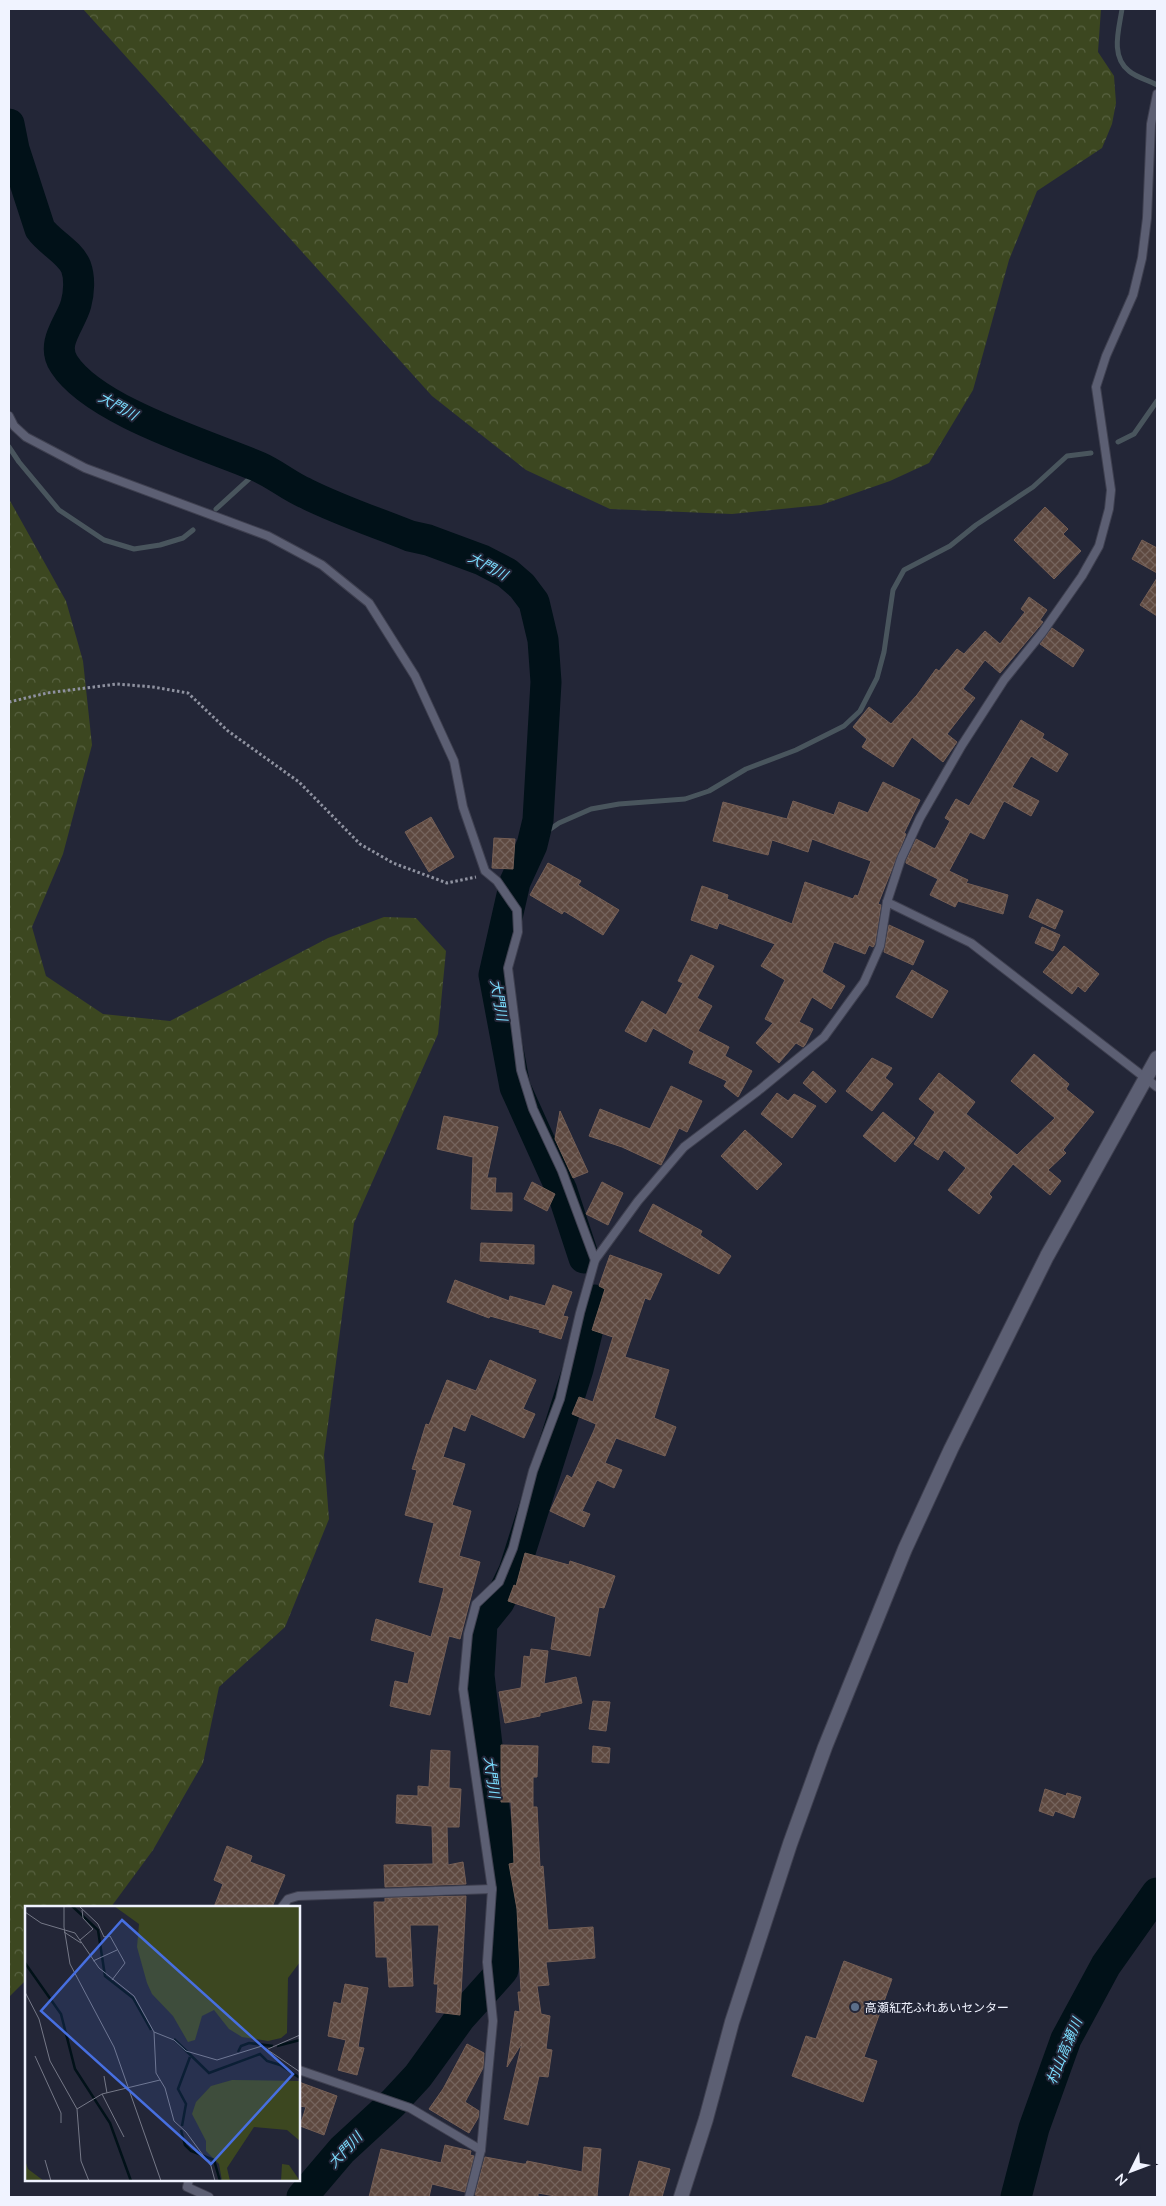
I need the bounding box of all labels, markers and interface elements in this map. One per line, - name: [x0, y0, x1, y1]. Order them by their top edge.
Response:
- water label: 大門川: [95, 388, 142, 425]
- water label: 大門川: [465, 548, 513, 585]
- water label: 大門川: [486, 978, 512, 1024]
- water label: 大門川: [480, 1755, 504, 1801]
- inset map: [25, 1906, 300, 2181]
- place label: 高瀬紅花ふれあいセンター: [865, 2000, 1009, 2015]
- marker: 高瀬紅花ふれあいセンター: [849, 2001, 861, 2013]
- water label: 村山高瀬川: [1042, 2013, 1087, 2087]
- water label: 大門川: [324, 2127, 367, 2171]
- north arrow: [1106, 2146, 1156, 2196]
- text: N: [1111, 2170, 1132, 2190]

